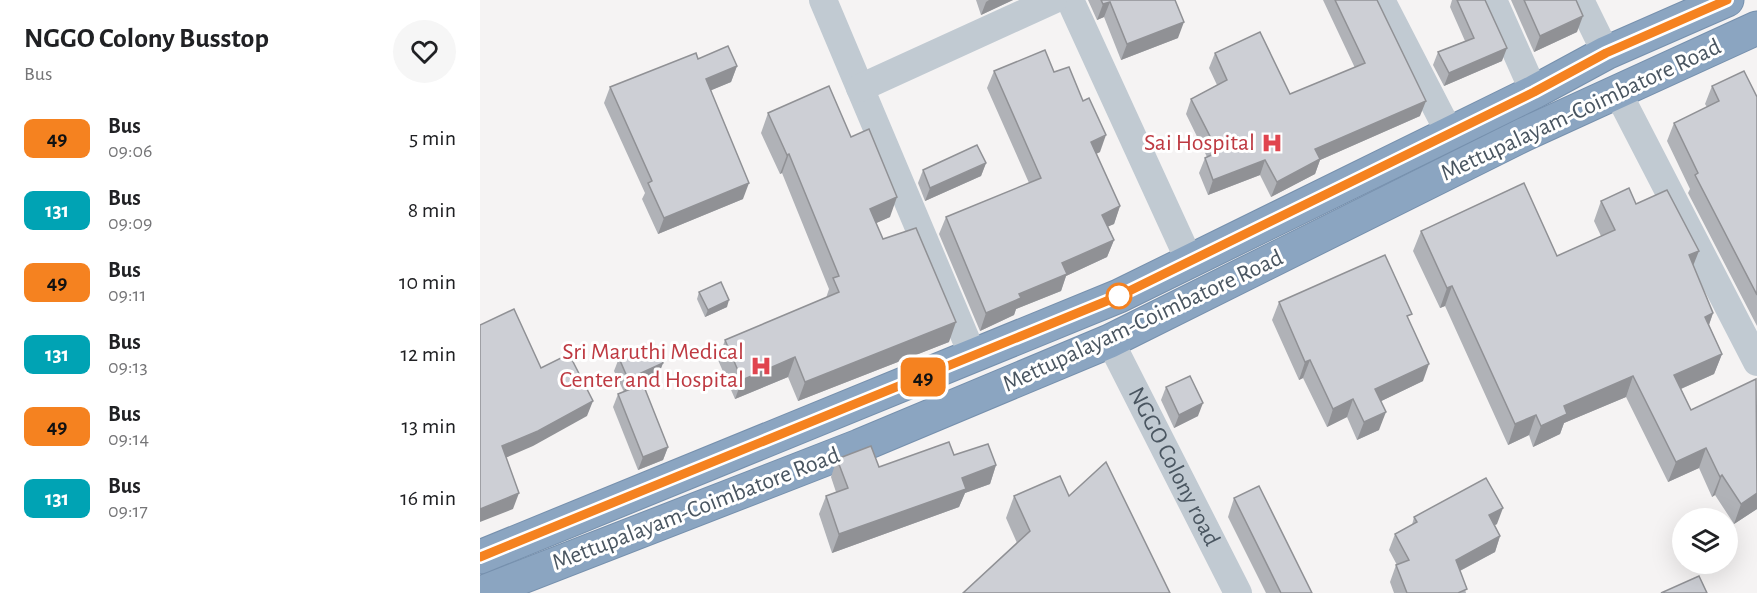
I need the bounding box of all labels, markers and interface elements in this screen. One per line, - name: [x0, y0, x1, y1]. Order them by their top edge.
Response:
- button: heart: [393, 20, 456, 83]
- text: NGGO Colony Busstop: [24, 25, 269, 53]
- street label: Mettupalayam-Coimbatore Road: [1437, 34, 1725, 186]
- text: Bus: [24, 64, 52, 84]
- text: Bus: [108, 115, 141, 137]
- text: 5 min: [409, 127, 456, 149]
- text: 49: [47, 128, 67, 149]
- place label: Sai Hospital: [1144, 131, 1255, 155]
- hospital icon: Sai Hospital: [1260, 131, 1284, 155]
- text: 09:06: [108, 141, 153, 161]
- text: Bus: [108, 187, 141, 209]
- text: 8 min: [408, 199, 456, 221]
- text: 131: [45, 200, 69, 221]
- text: 09:09: [108, 213, 153, 233]
- street label: Mettupalayam-Coimbatore Road: [999, 245, 1287, 397]
- text: Bus: [108, 259, 141, 281]
- text: 10 min: [399, 271, 456, 293]
- text: 49: [47, 272, 67, 293]
- unlabelled marker: [1106, 283, 1132, 309]
- text: 09:11: [108, 285, 146, 305]
- text: Bus: [108, 331, 141, 353]
- place label: Sri Maruthi Medical Center and Hospital: [560, 340, 744, 392]
- text: 12 min: [401, 343, 456, 365]
- text: 131: [45, 344, 69, 365]
- hospital icon: Sri Maruthi Medical Center and Hospital: [749, 354, 773, 378]
- text: 09:13: [108, 357, 148, 377]
- line badge: 49: [896, 358, 950, 397]
- text: 49: [913, 367, 933, 388]
- street label: NGGO Colony road: [1124, 383, 1224, 550]
- text: Bus: [108, 403, 141, 425]
- text: 13 min: [401, 415, 456, 437]
- text: 49: [47, 416, 67, 437]
- text: 09:14: [108, 429, 149, 449]
- street label: Mettupalayam-Coimbatore Road: [549, 443, 843, 575]
- text: Bus: [108, 475, 141, 497]
- text: 16 min: [400, 487, 456, 509]
- text: 131: [45, 488, 69, 509]
- text: 09:17: [108, 501, 148, 521]
- map controls: [1672, 508, 1738, 574]
- button: layers: [1672, 508, 1738, 574]

